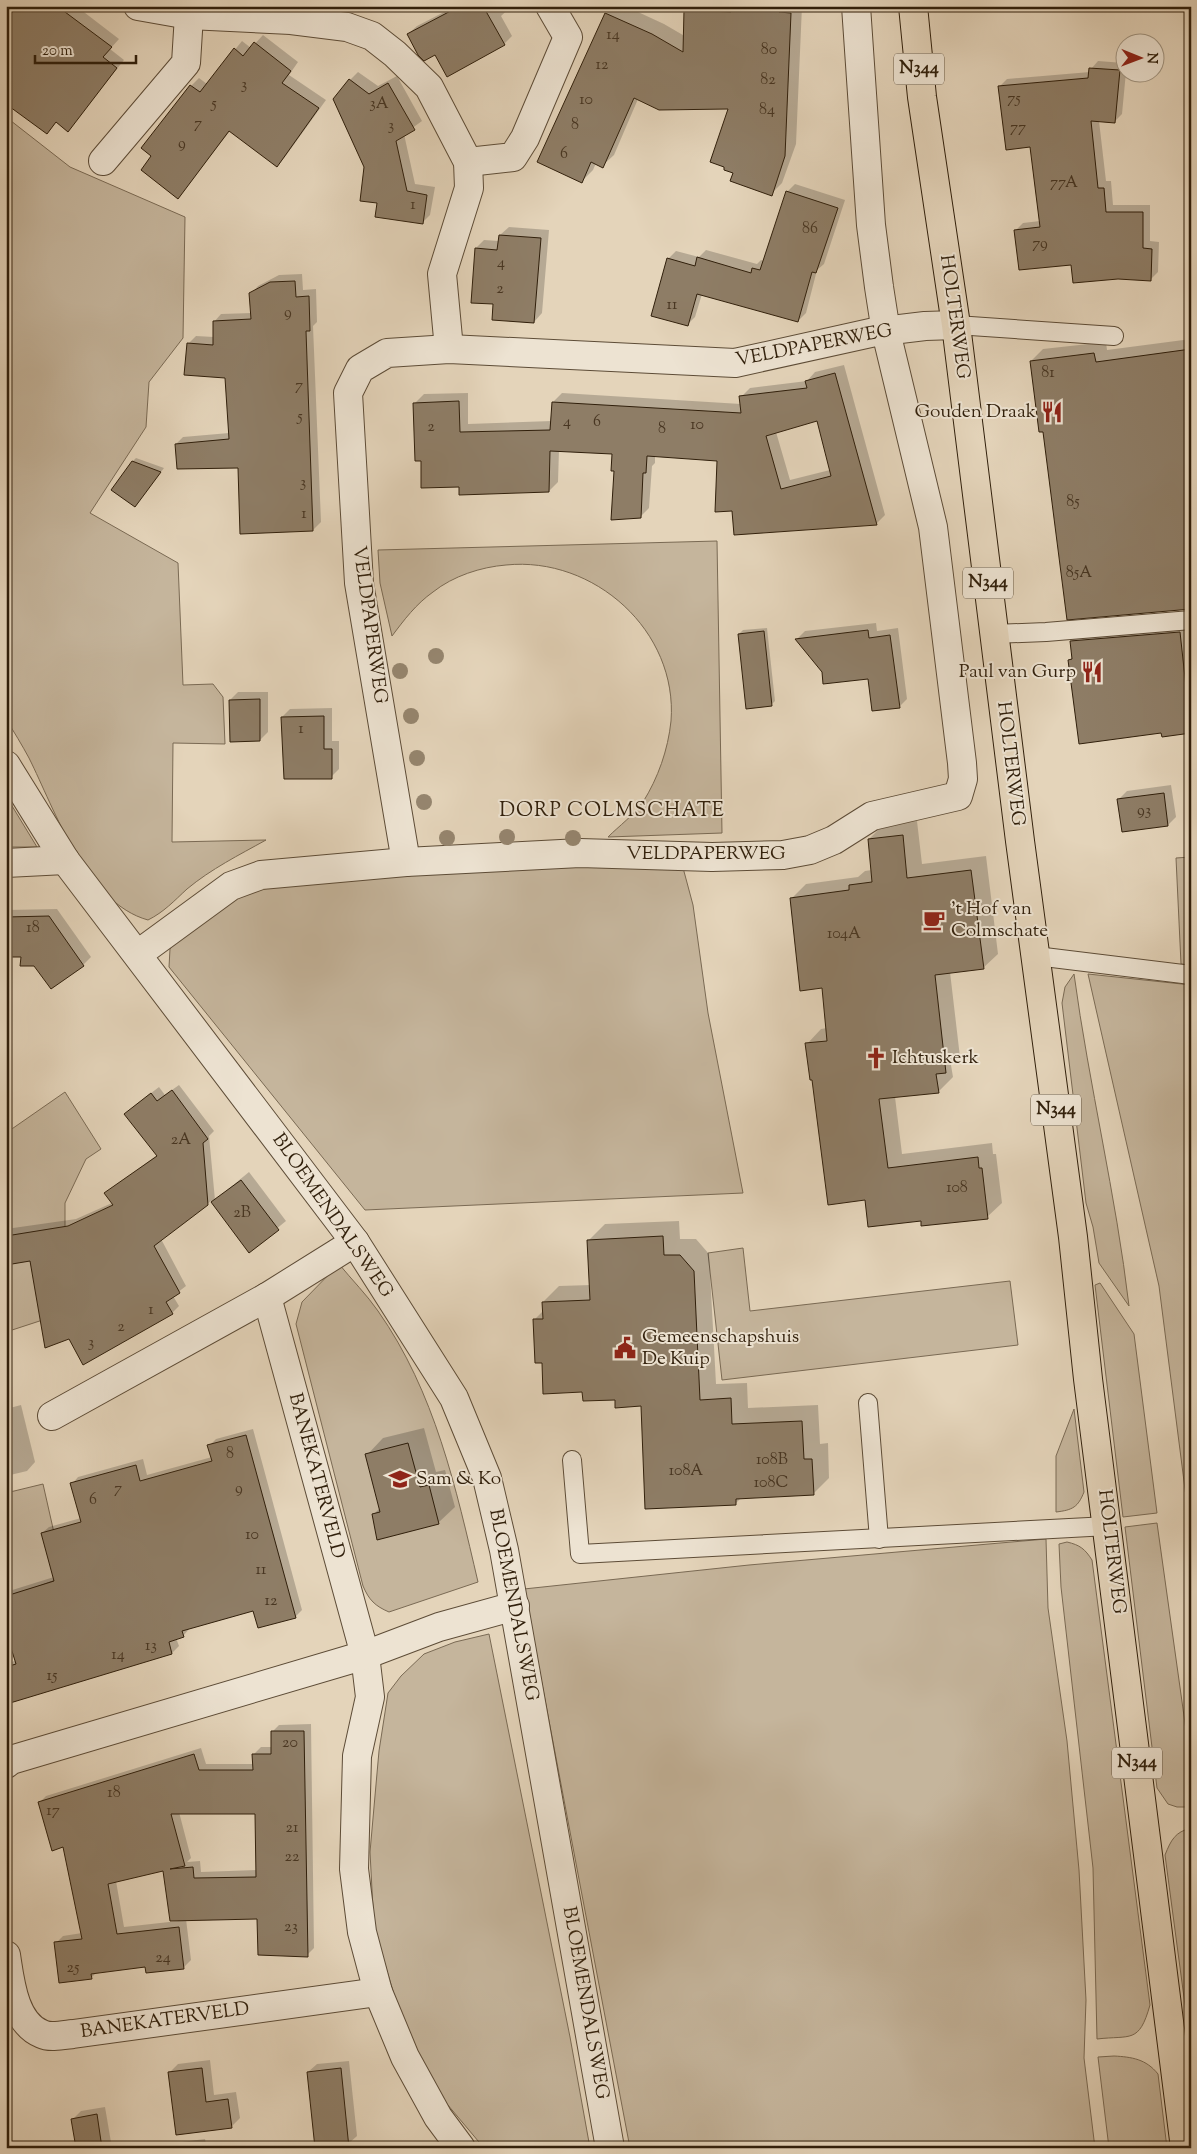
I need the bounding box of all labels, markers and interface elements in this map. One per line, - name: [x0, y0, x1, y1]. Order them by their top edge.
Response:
- house number: 14: [606, 24, 620, 47]
- scale bar: [35, 32, 136, 64]
- north arrow: [1114, 32, 1164, 82]
- house number: 80: [761, 39, 777, 62]
- text: 20 m: [42, 41, 73, 62]
- text: N: [1141, 52, 1161, 64]
- house number: 12: [596, 54, 609, 77]
- road number: N344: [894, 54, 944, 85]
- house number: 82: [760, 69, 776, 92]
- house number: 3: [241, 74, 247, 97]
- house number: 75: [1007, 88, 1021, 111]
- house number: 10: [579, 89, 593, 112]
- house number: 5: [210, 93, 217, 116]
- house number: 3A: [369, 93, 389, 116]
- house number: 84: [759, 99, 775, 122]
- house number: 7: [194, 113, 202, 136]
- house number: 8: [571, 114, 579, 137]
- house number: 3: [388, 115, 394, 138]
- house number: 77: [1010, 117, 1026, 140]
- house number: 9: [178, 133, 186, 156]
- house number: 6: [560, 143, 568, 166]
- house number: 77A: [1050, 172, 1078, 195]
- house number: 1: [410, 194, 416, 217]
- house number: 86: [802, 218, 818, 241]
- house number: 79: [1032, 233, 1048, 256]
- house number: 4: [497, 252, 505, 275]
- street label: HOLTERWEG: [932, 253, 976, 381]
- house number: 2: [496, 278, 504, 301]
- house number: 11: [667, 294, 678, 317]
- house number: 9: [284, 302, 292, 325]
- street label: VELDPAPERWEG: [733, 318, 895, 374]
- house number: 81: [1041, 362, 1055, 385]
- house number: 7: [295, 375, 303, 398]
- place label: Gouden Draak: [914, 399, 1037, 426]
- restaurant icon: Gouden Draak: [1039, 399, 1065, 425]
- house number: 5: [296, 406, 303, 429]
- house number: 4: [563, 411, 571, 434]
- house number: 6: [593, 411, 601, 434]
- house number: 10: [690, 414, 704, 437]
- house number: 2: [427, 416, 435, 439]
- house number: 8: [658, 418, 666, 441]
- house number: 3: [300, 472, 306, 495]
- house number: 85: [1066, 491, 1080, 514]
- house number: 1: [301, 503, 307, 526]
- street label: VELDPAPERWEG: [345, 544, 393, 706]
- house number: 85A: [1066, 562, 1092, 585]
- road number: N344: [963, 568, 1013, 598]
- place label: Paul van Gurp: [959, 659, 1076, 686]
- restaurant icon: Paul van Gurp: [1079, 659, 1105, 685]
- street label: HOLTERWEG: [989, 700, 1031, 828]
- house number: 1: [298, 718, 304, 741]
- district label: DORP COLMSCHATE: [499, 797, 725, 826]
- house number: 93: [1137, 800, 1151, 823]
- street label: VELDPAPERWEG: [626, 841, 786, 868]
- place label: 't Hof van Colmschate: [951, 896, 1048, 945]
- cafe icon: 't Hof van Colmschate: [921, 907, 947, 933]
- house number: 18: [26, 917, 40, 940]
- house number: 104A: [827, 923, 861, 946]
- church icon: Ichtuskerk: [863, 1045, 889, 1071]
- place label: Ichtuskerk: [892, 1045, 979, 1072]
- road number: N344: [1031, 1094, 1081, 1126]
- street label: BLOEMENDALSWEG: [265, 1128, 399, 1304]
- house number: 2A: [171, 1129, 191, 1152]
- house number: 108: [946, 1177, 968, 1200]
- house number: 2B: [233, 1202, 251, 1225]
- house number: 1: [148, 1299, 154, 1322]
- house number: 2: [117, 1316, 125, 1339]
- place label: Gemeenschapshuis De Kuip: [642, 1324, 799, 1373]
- house number: 3: [88, 1332, 94, 1355]
- public building icon: Gemeenschapshuis De Kuip: [612, 1335, 638, 1361]
- street label: BANEKATERVELD: [281, 1390, 351, 1562]
- house number: 8: [226, 1443, 234, 1466]
- house number: 108B: [756, 1449, 788, 1472]
- house number: 108A: [669, 1460, 703, 1483]
- school or university icon: Sam & Ko: [387, 1466, 413, 1492]
- place label: Sam & Ko: [416, 1466, 501, 1493]
- house number: 108C: [754, 1472, 788, 1495]
- house number: 7: [114, 1478, 122, 1501]
- house number: 9: [235, 1478, 243, 1501]
- street label: HOLTERWEG: [1090, 1488, 1132, 1616]
- house number: 6: [89, 1489, 97, 1512]
- street label: BLOEMENDALSWEG: [481, 1507, 545, 1703]
- house number: 10: [245, 1524, 259, 1547]
- house number: 11: [256, 1559, 267, 1582]
- house number: 12: [265, 1590, 278, 1613]
- house number: 13: [145, 1635, 157, 1658]
- house number: 14: [111, 1644, 125, 1667]
- house number: 15: [47, 1665, 58, 1688]
- house number: 20: [282, 1732, 298, 1755]
- road number: N344: [1112, 1748, 1162, 1779]
- house number: 18: [107, 1782, 121, 1805]
- house number: 17: [46, 1800, 60, 1823]
- house number: 21: [286, 1817, 299, 1840]
- house number: 22: [285, 1846, 300, 1869]
- street label: BLOEMENDALSWEG: [555, 1904, 615, 2102]
- house number: 23: [284, 1916, 298, 1939]
- house number: 24: [155, 1947, 171, 1970]
- house number: 25: [67, 1957, 80, 1980]
- street label: BANEKATERVELD: [79, 1996, 251, 2046]

